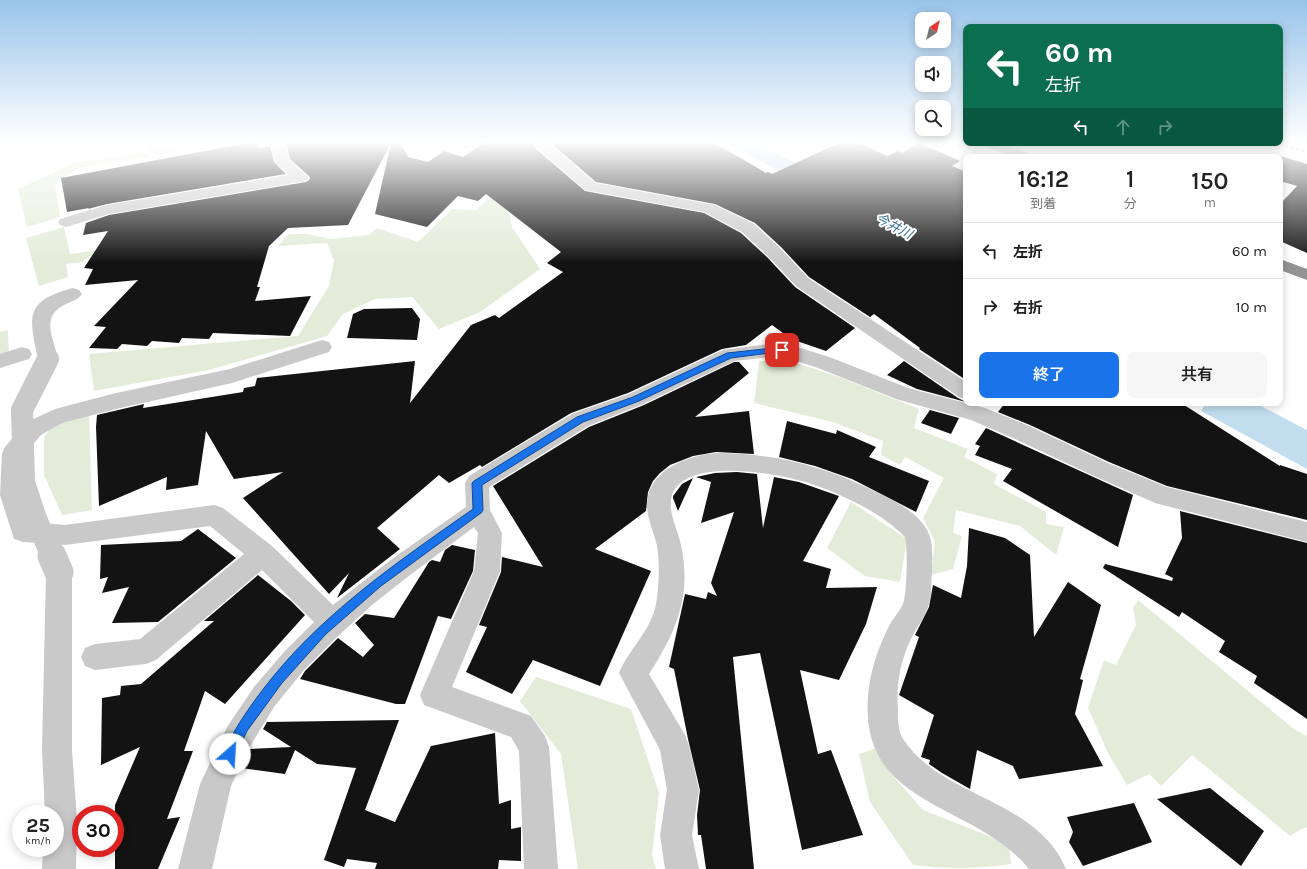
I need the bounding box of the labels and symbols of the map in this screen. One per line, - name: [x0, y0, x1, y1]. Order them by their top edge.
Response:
- north arrow: [915, 12, 951, 48]
- water label: 今井川: [873, 210, 916, 243]
- pin: [765, 333, 799, 367]
- position arrow: [209, 733, 251, 775]
- speed limit sign: 30: [72, 805, 124, 857]

